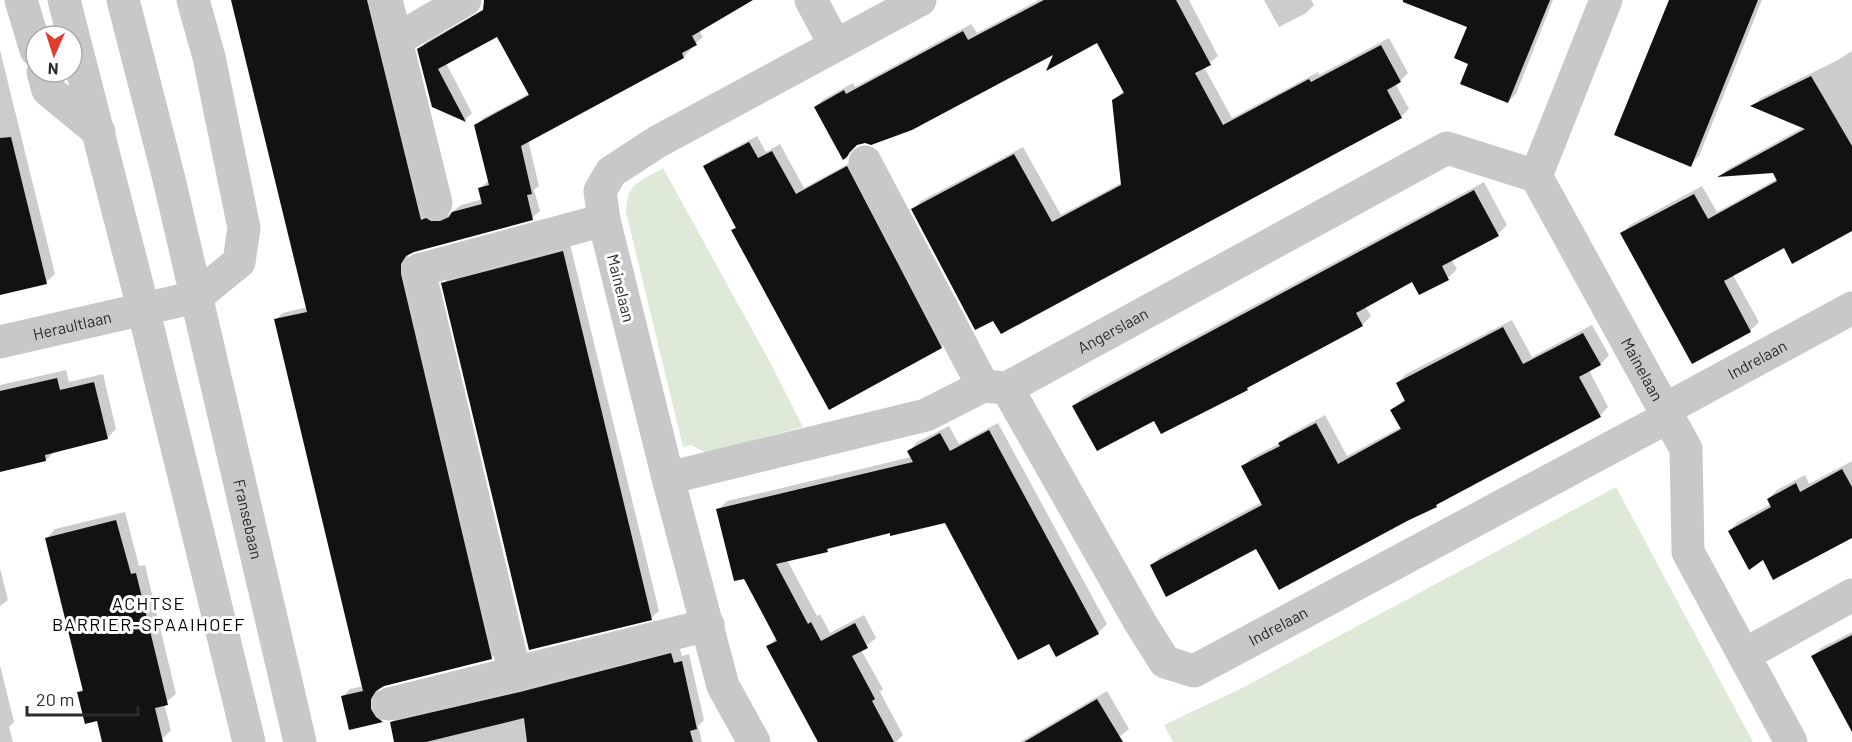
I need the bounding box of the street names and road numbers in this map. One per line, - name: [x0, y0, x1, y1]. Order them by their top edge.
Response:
- street label: Mainelaan: [604, 252, 639, 324]
- street label: Angerslaan: [1074, 303, 1151, 357]
- street label: Heraultlaan: [31, 307, 113, 343]
- street label: Mainelaan: [1618, 334, 1668, 404]
- street label: Indrelaan: [1724, 335, 1790, 383]
- street label: Fransebaan: [230, 477, 267, 561]
- street label: Indrelaan: [1245, 602, 1311, 649]

